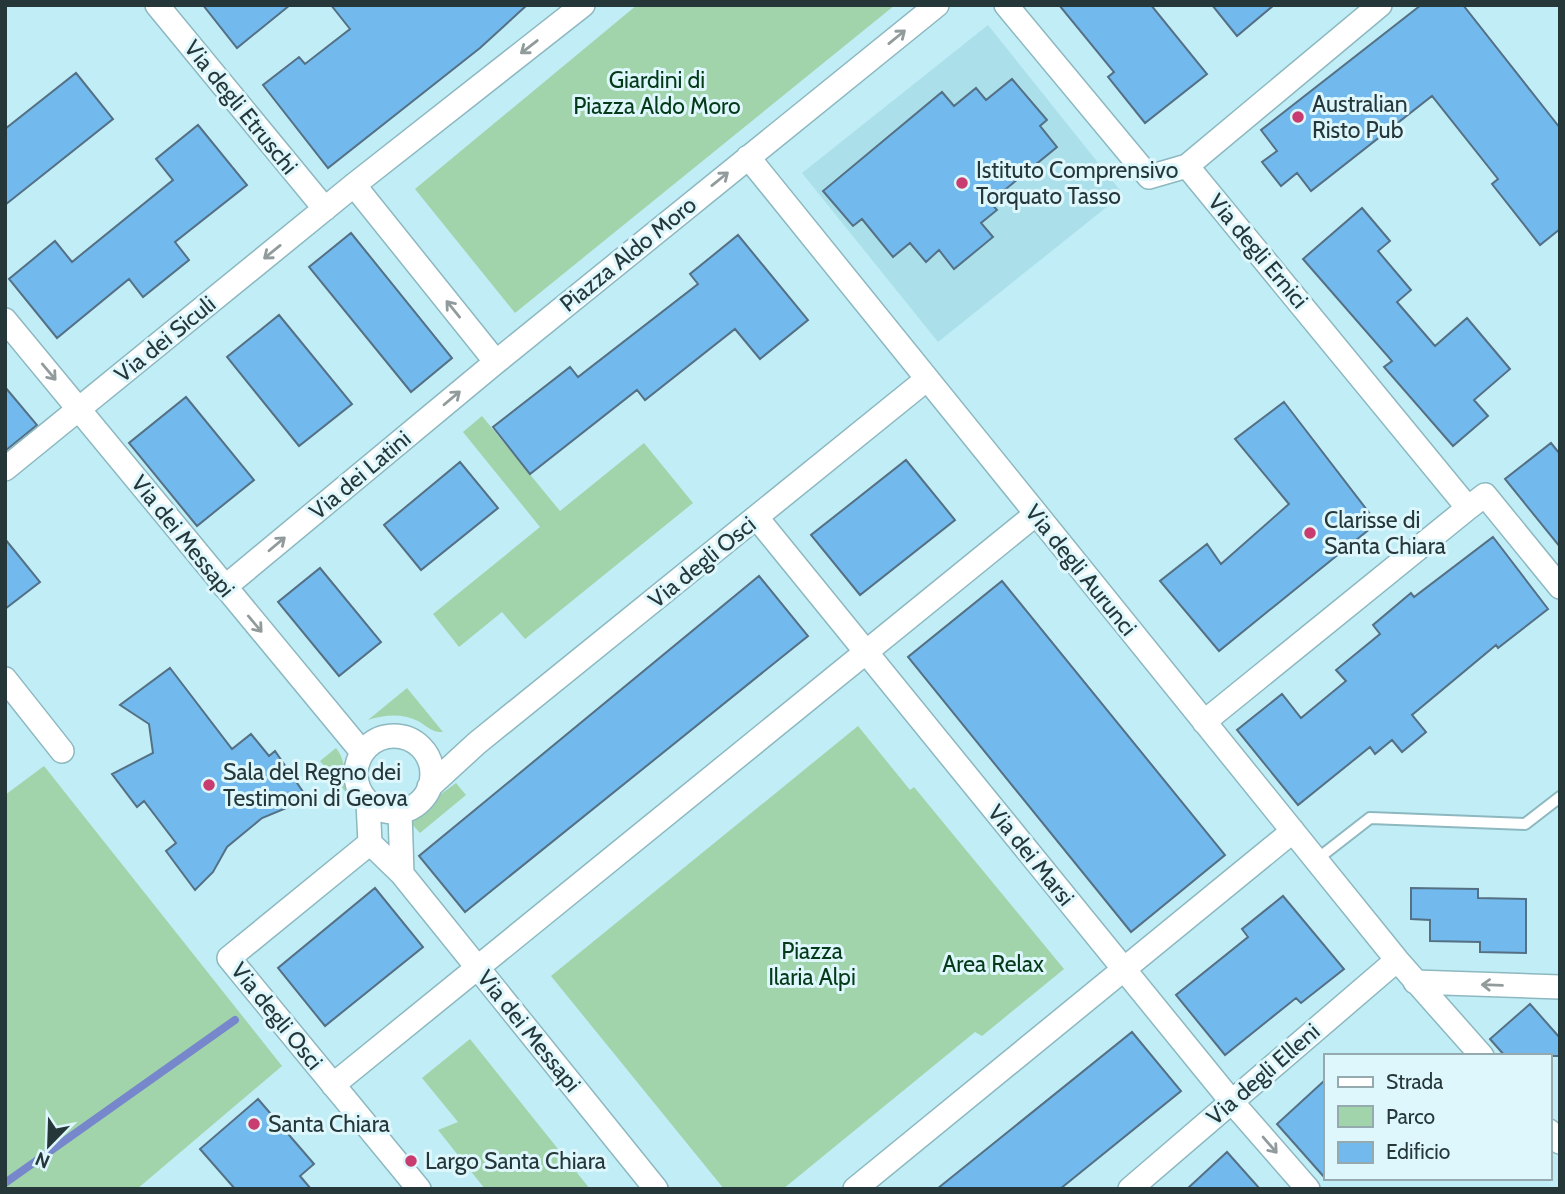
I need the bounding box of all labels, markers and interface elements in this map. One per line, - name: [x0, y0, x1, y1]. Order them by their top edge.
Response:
- one-way arrow: [888, 29, 906, 45]
- street label: Via degli Etruschi: [178, 34, 304, 180]
- one-way arrow: [520, 40, 539, 55]
- park label: Giardini di Piazza Aldo Moro: [573, 66, 741, 120]
- place label: Australian Risto Pub: [1312, 90, 1408, 144]
- marker: Australian Risto Pub: [1290, 109, 1306, 125]
- place label: Istituto Comprensivo Torquato Tasso: [976, 156, 1178, 210]
- one-way arrow: [710, 172, 729, 187]
- marker: Istituto Comprensivo Torquato Tasso: [954, 175, 970, 191]
- street label: Via degli Ernici: [1202, 188, 1314, 314]
- street label: Piazza Aldo Moro: [554, 190, 702, 318]
- one-way arrow: [263, 244, 281, 260]
- street label: Via dei Siculi: [109, 290, 221, 388]
- one-way arrow: [445, 300, 461, 318]
- one-way arrow: [41, 363, 57, 381]
- one-way arrow: [443, 390, 461, 406]
- street label: Via dei Latini: [304, 425, 416, 525]
- street label: Via dei Messapi: [125, 469, 241, 603]
- street label: Via degli Aurunci: [1019, 499, 1143, 641]
- place label: Clarisse di Santa Chiara: [1324, 506, 1446, 560]
- street label: Via degli Osci: [643, 510, 761, 614]
- marker: Clarisse di Santa Chiara: [1302, 525, 1318, 541]
- one-way arrow: [268, 536, 286, 552]
- one-way arrow: [248, 615, 263, 633]
- place label: Sala del Regno dei Testimoni di Geova: [223, 758, 408, 812]
- marker: Sala del Regno dei Testimoni di Geova: [201, 777, 217, 793]
- street label: Via dei Marsi: [982, 799, 1080, 911]
- park label: Piazza Ilaria Alpi: [768, 937, 856, 991]
- park label: Area Relax: [942, 950, 1044, 978]
- street label: Via degli Osci: [225, 957, 329, 1075]
- street label: Via dei Messapi: [471, 964, 587, 1098]
- one-way arrow: [1480, 978, 1503, 991]
- street label: Via degli Elleni: [1201, 1017, 1325, 1131]
- legend: [1324, 1054, 1551, 1180]
- text: Strada: [1386, 1069, 1443, 1094]
- text: Parco: [1386, 1104, 1435, 1129]
- north arrow: [14, 1110, 84, 1180]
- place label: Santa Chiara: [268, 1110, 390, 1138]
- marker: Santa Chiara: [246, 1116, 262, 1132]
- one-way arrow: [1262, 1136, 1278, 1154]
- text: Edificio: [1386, 1139, 1450, 1164]
- text: N: [32, 1147, 53, 1173]
- place label: Largo Santa Chiara: [425, 1147, 606, 1175]
- marker: Largo Santa Chiara: [403, 1153, 419, 1169]

